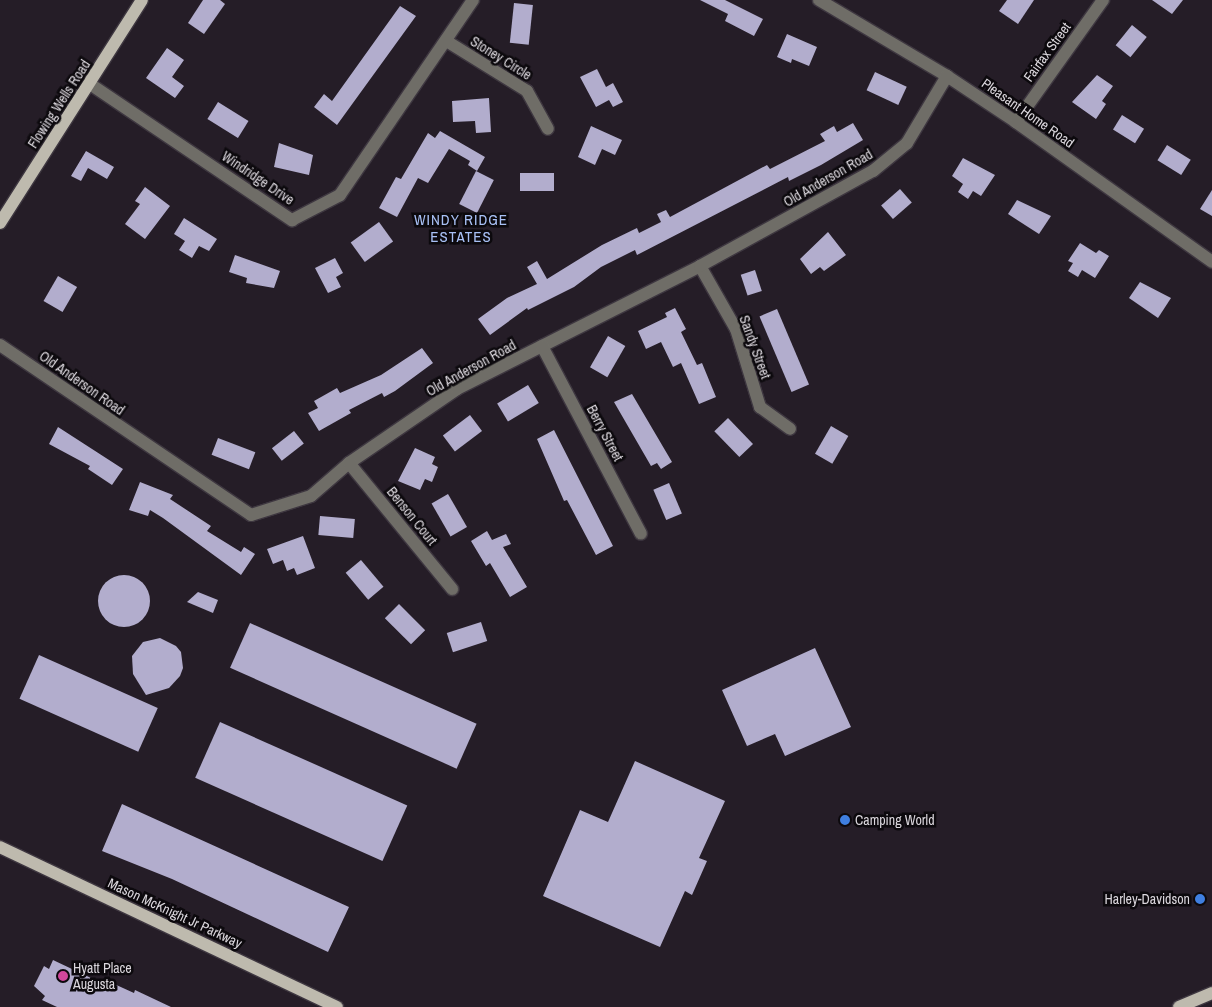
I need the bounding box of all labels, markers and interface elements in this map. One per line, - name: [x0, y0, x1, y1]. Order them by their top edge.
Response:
- street label: Fairfax Street: [1020, 19, 1074, 85]
- street label: Stoney Circle: [467, 33, 535, 83]
- street label: Flowing Wells Road: [24, 57, 94, 151]
- street label: Pleasant Home Road: [978, 75, 1078, 151]
- street label: Old Anderson Road: [780, 146, 876, 210]
- street label: Windridge Drive: [219, 148, 297, 208]
- district label: WINDY RIDGE ESTATES: [412, 210, 510, 245]
- street label: Sandy Street: [736, 313, 774, 381]
- street label: Old Anderson Road: [423, 336, 519, 400]
- street label: Old Anderson Road: [36, 347, 128, 419]
- street label: Berry Street: [583, 402, 627, 464]
- street label: Benson Court: [383, 483, 441, 549]
- place label: Camping World: [855, 812, 935, 828]
- marker: Camping World: [839, 814, 851, 826]
- street label: Mason McKnight Jr Parkway: [105, 875, 245, 951]
- place label: Harley-Davidson: [1105, 891, 1190, 907]
- marker: Harley-Davidson: [1194, 893, 1206, 905]
- place label: Hyatt Place Augusta: [73, 960, 132, 992]
- marker: Hyatt Place Augusta: [57, 970, 69, 982]

